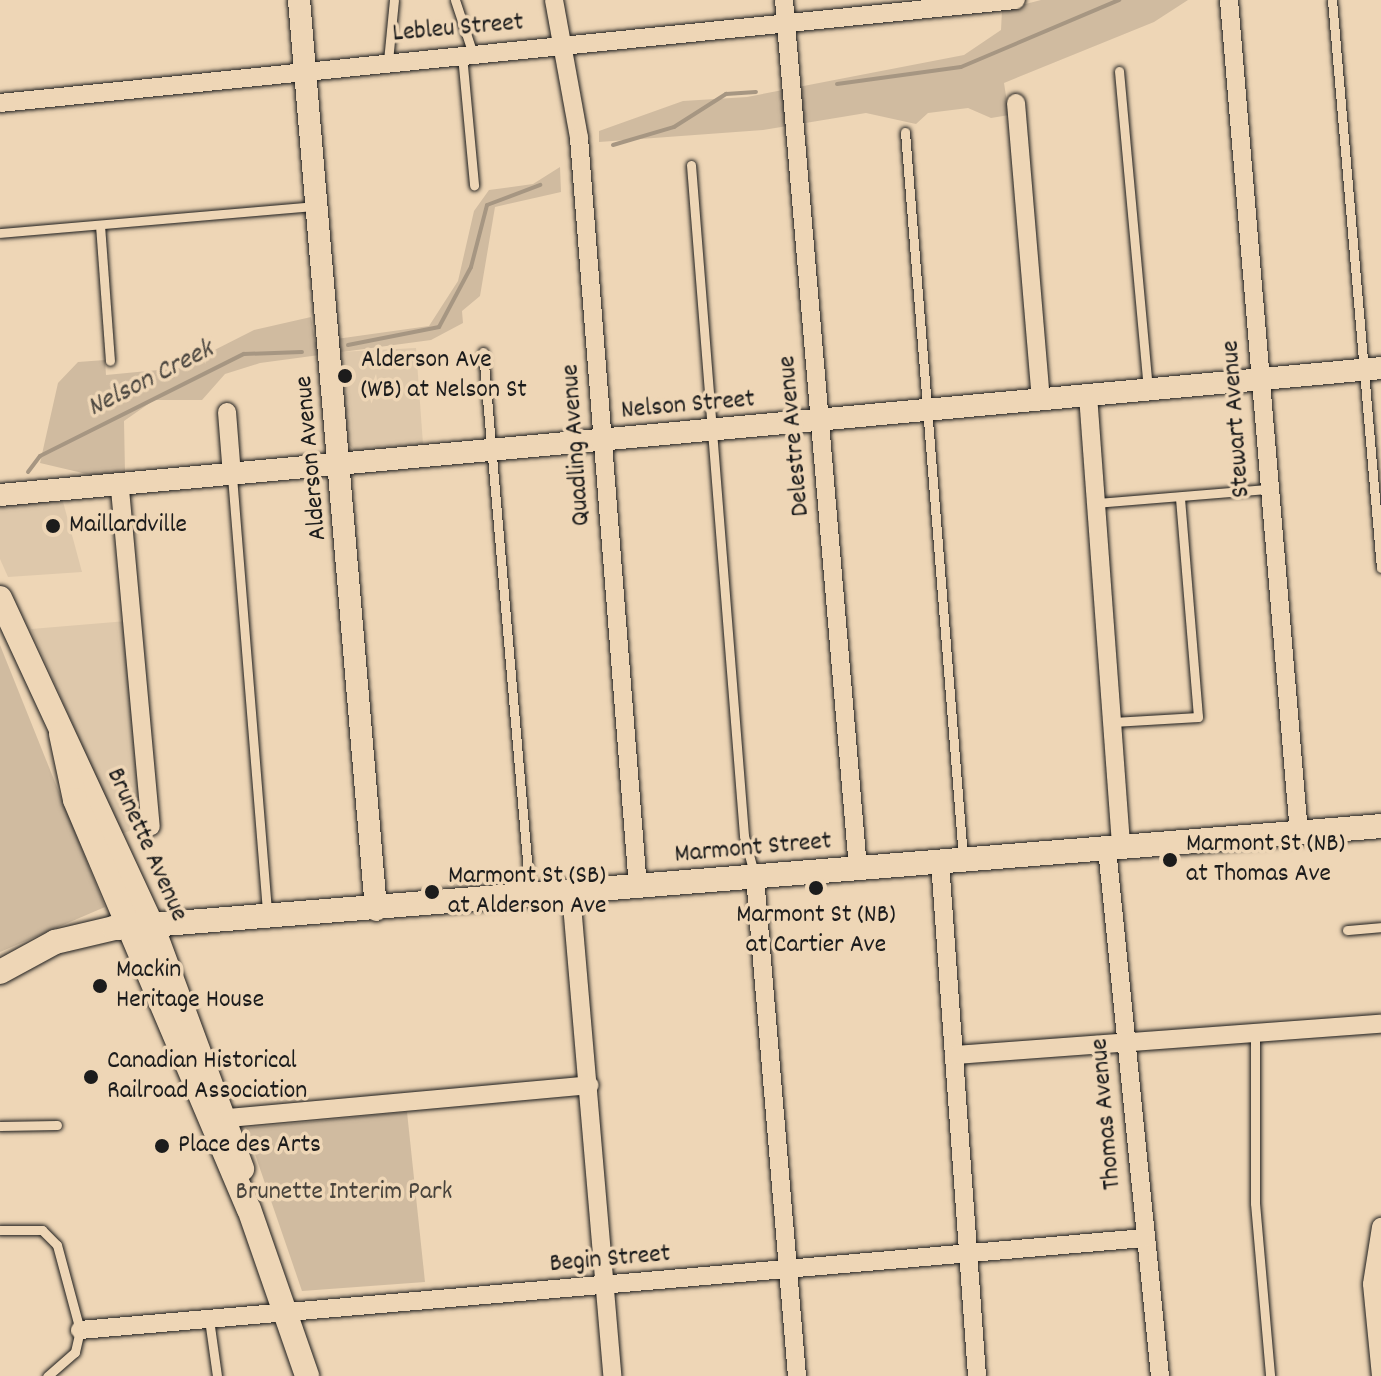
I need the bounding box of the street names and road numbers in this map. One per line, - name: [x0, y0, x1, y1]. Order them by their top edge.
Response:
- street label: Lebleu Street: [391, 8, 525, 50]
- street label: Stewart Avenue: [1216, 339, 1258, 499]
- street label: Delestre Avenue: [772, 354, 818, 518]
- street label: Quadling Avenue: [556, 363, 598, 527]
- street label: Alderson Avenue: [289, 374, 335, 542]
- street label: Nelson Street: [620, 385, 756, 427]
- street label: Brunette Avenue: [98, 764, 194, 926]
- street label: Marmont Street: [673, 827, 833, 871]
- street label: Thomas Avenue: [1085, 1037, 1129, 1191]
- street label: Begin Street: [548, 1239, 672, 1281]

